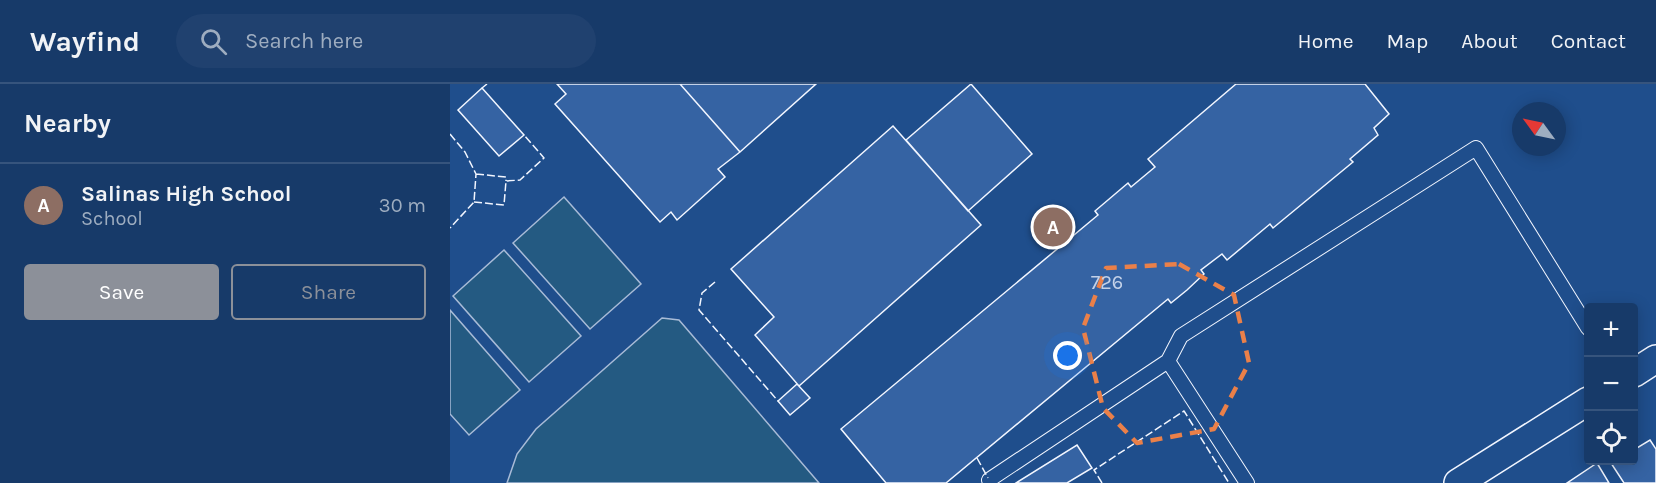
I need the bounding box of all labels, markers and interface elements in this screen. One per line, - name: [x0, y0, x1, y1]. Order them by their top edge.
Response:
- search box: [176, 14, 596, 68]
- text: Wayfind: [30, 25, 140, 58]
- icon: search: [197, 25, 230, 58]
- text: Search here: [245, 28, 363, 54]
- text: Home: [1298, 29, 1354, 53]
- text: Map: [1387, 29, 1428, 53]
- text: About: [1461, 29, 1518, 53]
- text: Contact: [1551, 29, 1626, 53]
- north arrow: [1512, 102, 1566, 156]
- text: Nearby: [24, 108, 111, 139]
- text: Salinas High School: [81, 181, 291, 207]
- text: A: [37, 194, 50, 217]
- text: 30 m: [379, 194, 426, 217]
- pin: A: [1034, 204, 1072, 250]
- text: School: [81, 207, 143, 230]
- button: Save: [24, 264, 219, 320]
- button: Share: [231, 264, 426, 320]
- house number: 726: [1091, 271, 1123, 294]
- map controls: [1584, 303, 1638, 465]
- button: +: [1584, 303, 1638, 357]
- your location: [1053, 341, 1082, 370]
- button: −: [1584, 357, 1638, 411]
- button: locate: [1584, 411, 1638, 465]

